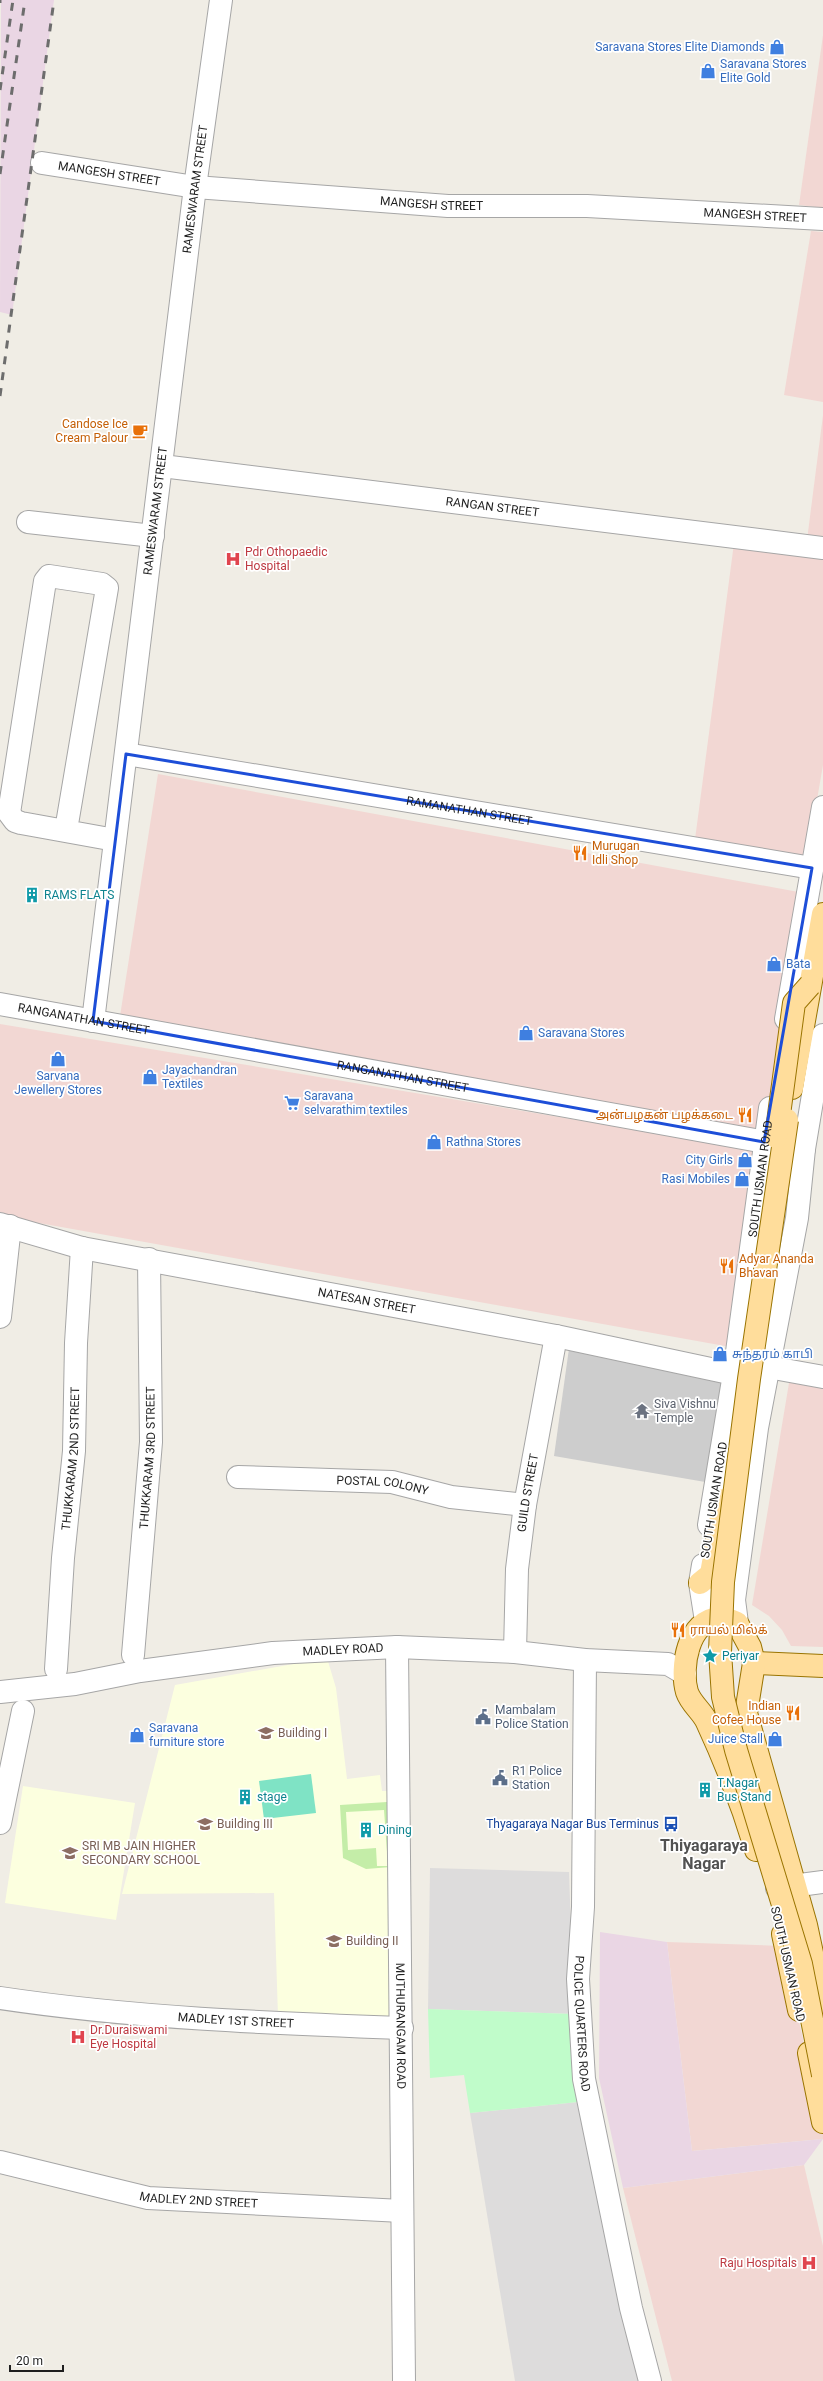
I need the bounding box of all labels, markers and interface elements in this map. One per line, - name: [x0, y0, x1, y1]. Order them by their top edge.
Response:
- shop icon: Saravana Stores Elite Diamonds: [768, 38, 786, 56]
- place label: Saravana Stores Elite Diamonds: [595, 40, 765, 54]
- place label: Saravana Stores Elite Gold: [720, 57, 807, 85]
- shop icon: Saravana Stores Elite Gold: [699, 62, 717, 80]
- street label: RAMESWARAM STREET: [180, 124, 211, 254]
- street label: MANGESH STREET: [57, 159, 161, 188]
- street label: MANGESH STREET: [379, 194, 483, 213]
- street label: MANGESH STREET: [703, 205, 807, 225]
- place label: Candose Ice Cream Palour: [55, 417, 128, 445]
- cafe icon: Candose Ice Cream Palour: [131, 422, 149, 440]
- street label: RAMESWARAM STREET: [141, 446, 170, 576]
- street label: RANGAN STREET: [445, 494, 540, 520]
- place label: Pdr Othopaedic Hospital: [245, 545, 328, 573]
- hospital icon: Pdr Othopaedic Hospital: [224, 550, 242, 568]
- street label: RAMANATHAN STREET: [405, 794, 533, 828]
- place label: Murugan Idli Shop: [592, 839, 640, 867]
- restaurant icon: Murugan Idli Shop: [571, 844, 589, 862]
- building icon: RAMS FLATS: [23, 886, 41, 904]
- place label: RAMS FLATS: [44, 888, 114, 902]
- shop icon: Bata: [765, 955, 783, 973]
- place label: Bata: [786, 957, 810, 971]
- street label: RANGANATHAN STREET: [17, 1000, 151, 1038]
- shop icon: Saravana Stores: [517, 1024, 535, 1042]
- place label: Saravana Stores: [538, 1026, 625, 1040]
- shop icon: Sarvana Jewellery Stores: [49, 1050, 67, 1068]
- street label: RANGANATHAN STREET: [336, 1058, 469, 1095]
- place label: Jayachandran Textiles: [162, 1063, 237, 1091]
- shop icon: Jayachandran Textiles: [141, 1068, 159, 1086]
- place label: Sarvana Jewellery Stores: [14, 1069, 102, 1097]
- place label: Saravana selvarathim textiles: [304, 1089, 408, 1117]
- supermarket icon: Saravana selvarathim textiles: [283, 1094, 301, 1112]
- restaurant icon: அன்பழகன் பழக்கடை: [736, 1106, 754, 1124]
- place label: அன்பழகன் பழக்கடை: [596, 1108, 734, 1123]
- street label: SOUTH USMAN ROAD: [746, 1119, 775, 1238]
- shop icon: Rathna Stores: [425, 1133, 443, 1151]
- place label: Rathna Stores: [446, 1135, 521, 1149]
- shop icon: City Girls: [736, 1151, 754, 1169]
- place label: City Girls: [685, 1153, 733, 1167]
- shop icon: Rasi Mobiles: [733, 1170, 751, 1188]
- place label: Rasi Mobiles: [662, 1172, 730, 1186]
- place label: Adyar Ananda Bhavan: [739, 1252, 814, 1280]
- restaurant icon: Adyar Ananda Bhavan: [718, 1257, 736, 1275]
- street label: NATESAN STREET: [317, 1285, 417, 1317]
- shop icon: சுந்தரம் காபி: [711, 1345, 729, 1363]
- place label: சுந்தரம் காபி: [732, 1347, 813, 1362]
- street label: THUKKARAM 3RD STREET: [137, 1386, 158, 1529]
- street label: THUKKARAM 2ND STREET: [59, 1387, 82, 1531]
- place label: Siva Vishnu Temple: [654, 1397, 716, 1425]
- temple icon: Siva Vishnu Temple: [633, 1402, 651, 1420]
- street label: SOUTH USMAN ROAD: [698, 1441, 730, 1559]
- street label: GUILD STREET: [515, 1453, 541, 1533]
- street label: POSTAL COLONY: [336, 1473, 431, 1498]
- restaurant icon: ராயல் மில்க்: [669, 1621, 687, 1639]
- place label: ராயல் மில்க்: [690, 1623, 768, 1637]
- street label: MADLEY ROAD: [302, 1641, 384, 1659]
- place icon: Periyar: [701, 1647, 719, 1665]
- place label: Periyar: [722, 1649, 759, 1663]
- place label: Indian Cofee House: [712, 1699, 781, 1727]
- place label: Mambalam Police Station: [495, 1703, 569, 1731]
- restaurant icon: Indian Cofee House: [784, 1704, 802, 1722]
- public building icon: Mambalam Police Station: [474, 1708, 492, 1726]
- place label: Saravana furniture store: [149, 1721, 224, 1749]
- school or university icon: Building I: [257, 1724, 275, 1742]
- shop icon: Saravana furniture store: [128, 1726, 146, 1744]
- place label: Building I: [278, 1726, 327, 1740]
- shop icon: Juice Stall: [766, 1730, 784, 1748]
- place label: Juice Stall: [708, 1732, 763, 1746]
- place label: R1 Police Station: [512, 1764, 562, 1792]
- public building icon: R1 Police Station: [491, 1769, 509, 1787]
- place label: T.Nagar Bus Stand: [717, 1776, 771, 1804]
- building icon: T.Nagar Bus Stand: [696, 1781, 714, 1799]
- building icon: stage: [236, 1788, 254, 1806]
- place label: stage: [257, 1790, 287, 1804]
- school or university icon: Building III: [196, 1815, 214, 1833]
- bus stop icon: Thyagaraya Nagar Bus Terminus: [662, 1815, 680, 1833]
- place label: Building III: [217, 1817, 273, 1831]
- place label: Thyagaraya Nagar Bus Terminus: [486, 1817, 659, 1831]
- building icon: Dining: [357, 1821, 375, 1839]
- place label: Dining: [378, 1823, 412, 1837]
- district label: Thiyagaraya Nagar: [660, 1836, 748, 1873]
- place label: SRI MB JAIN HIGHER SECONDARY SCHOOL: [82, 1839, 200, 1867]
- school or university icon: SRI MB JAIN HIGHER SECONDARY SCHOOL: [61, 1844, 79, 1862]
- street label: SOUTH USMAN ROAD: [768, 1905, 808, 2023]
- school or university icon: Building II: [325, 1932, 343, 1950]
- place label: Building II: [346, 1934, 398, 1948]
- street label: POLICE QUARTERS ROAD: [571, 1955, 593, 2093]
- street label: MUTHURANGAM ROAD: [393, 1963, 408, 2089]
- street label: MADLEY 1ST STREET: [177, 2010, 294, 2031]
- place label: Dr.Duraiswami Eye Hospital: [90, 2023, 167, 2051]
- hospital icon: Dr.Duraiswami Eye Hospital: [69, 2028, 87, 2046]
- street label: MADLEY 2ND STREET: [138, 2189, 258, 2211]
- hospital icon: Raju Hospitals: [800, 2254, 818, 2272]
- place label: Raju Hospitals: [720, 2256, 797, 2270]
- scale bar: [10, 2347, 63, 2373]
- text: 20 m: [16, 2354, 43, 2368]

